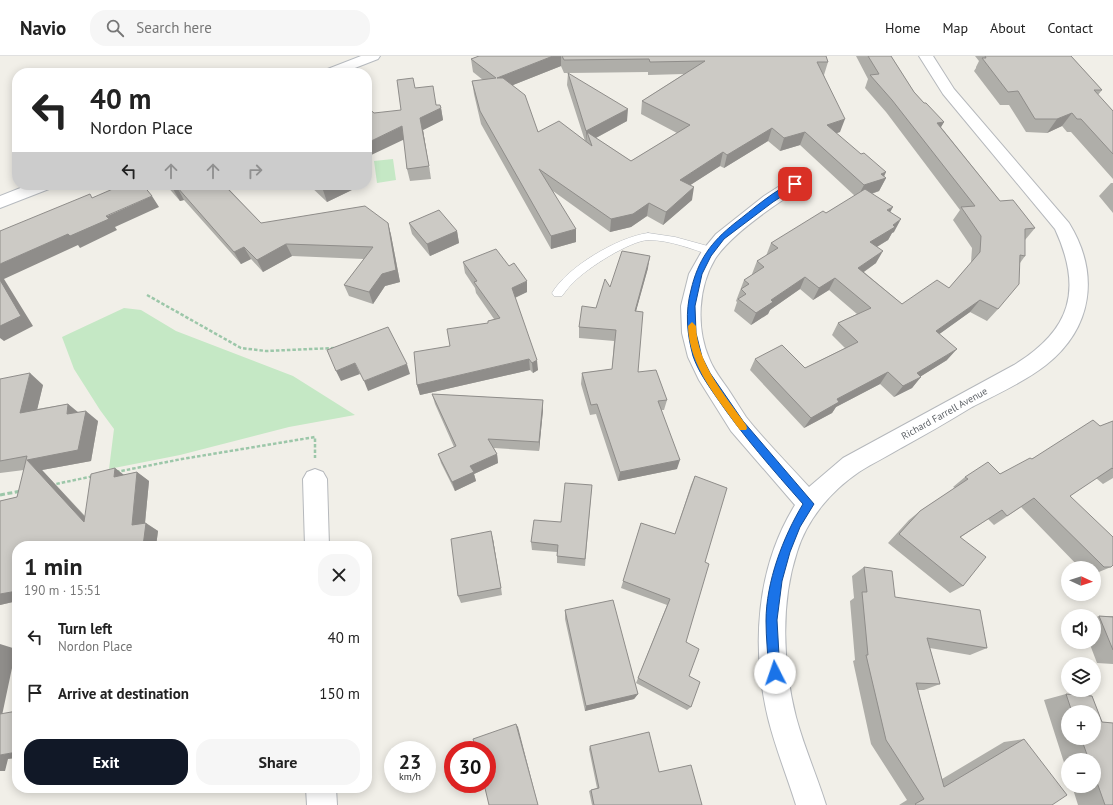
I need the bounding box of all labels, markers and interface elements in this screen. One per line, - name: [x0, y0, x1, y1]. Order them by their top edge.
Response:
- search box: [90, 10, 370, 46]
- text: Navio: [20, 16, 66, 40]
- icon: search: [104, 17, 126, 39]
- text: Search here: [136, 18, 212, 37]
- text: Home: [885, 19, 920, 37]
- text: Map: [942, 19, 968, 37]
- text: About: [990, 19, 1026, 37]
- text: Contact: [1048, 19, 1093, 37]
- text: 40 m: [90, 80, 151, 117]
- icon: left: [24, 84, 76, 136]
- text: Nordon Place: [90, 116, 193, 139]
- icon: left: [118, 160, 140, 182]
- icon: ahead: [160, 160, 182, 182]
- icon: ahead: [202, 160, 224, 182]
- icon: right: [244, 160, 266, 182]
- pin: [778, 167, 812, 201]
- icon: arrive: [784, 173, 806, 195]
- street label: Richard Farrell Avenue: [899, 384, 990, 443]
- text: 1 min: [24, 551, 83, 582]
- button: close: [318, 554, 360, 596]
- north arrow: [1061, 561, 1101, 601]
- map controls: [1061, 561, 1101, 793]
- text: 190 m · 15:51: [24, 582, 101, 599]
- button: sound: [1061, 609, 1101, 649]
- text: Turn left: [58, 619, 112, 638]
- icon: left: [24, 626, 46, 648]
- text: 40 m: [327, 628, 360, 647]
- text: Nordon Place: [58, 638, 132, 655]
- position arrow: [754, 652, 796, 694]
- button: layers: [1061, 657, 1101, 697]
- icon: arrive: [24, 682, 46, 704]
- text: Arrive at destination: [58, 684, 189, 703]
- text: 150 m: [319, 684, 360, 703]
- button: +: [1061, 705, 1101, 745]
- button: Exit: [24, 739, 188, 785]
- button: Share: [196, 739, 360, 785]
- speed limit sign: 30: [444, 741, 496, 793]
- text: 23: [399, 749, 421, 775]
- button: −: [1061, 753, 1101, 793]
- text: km/h: [399, 770, 421, 783]

